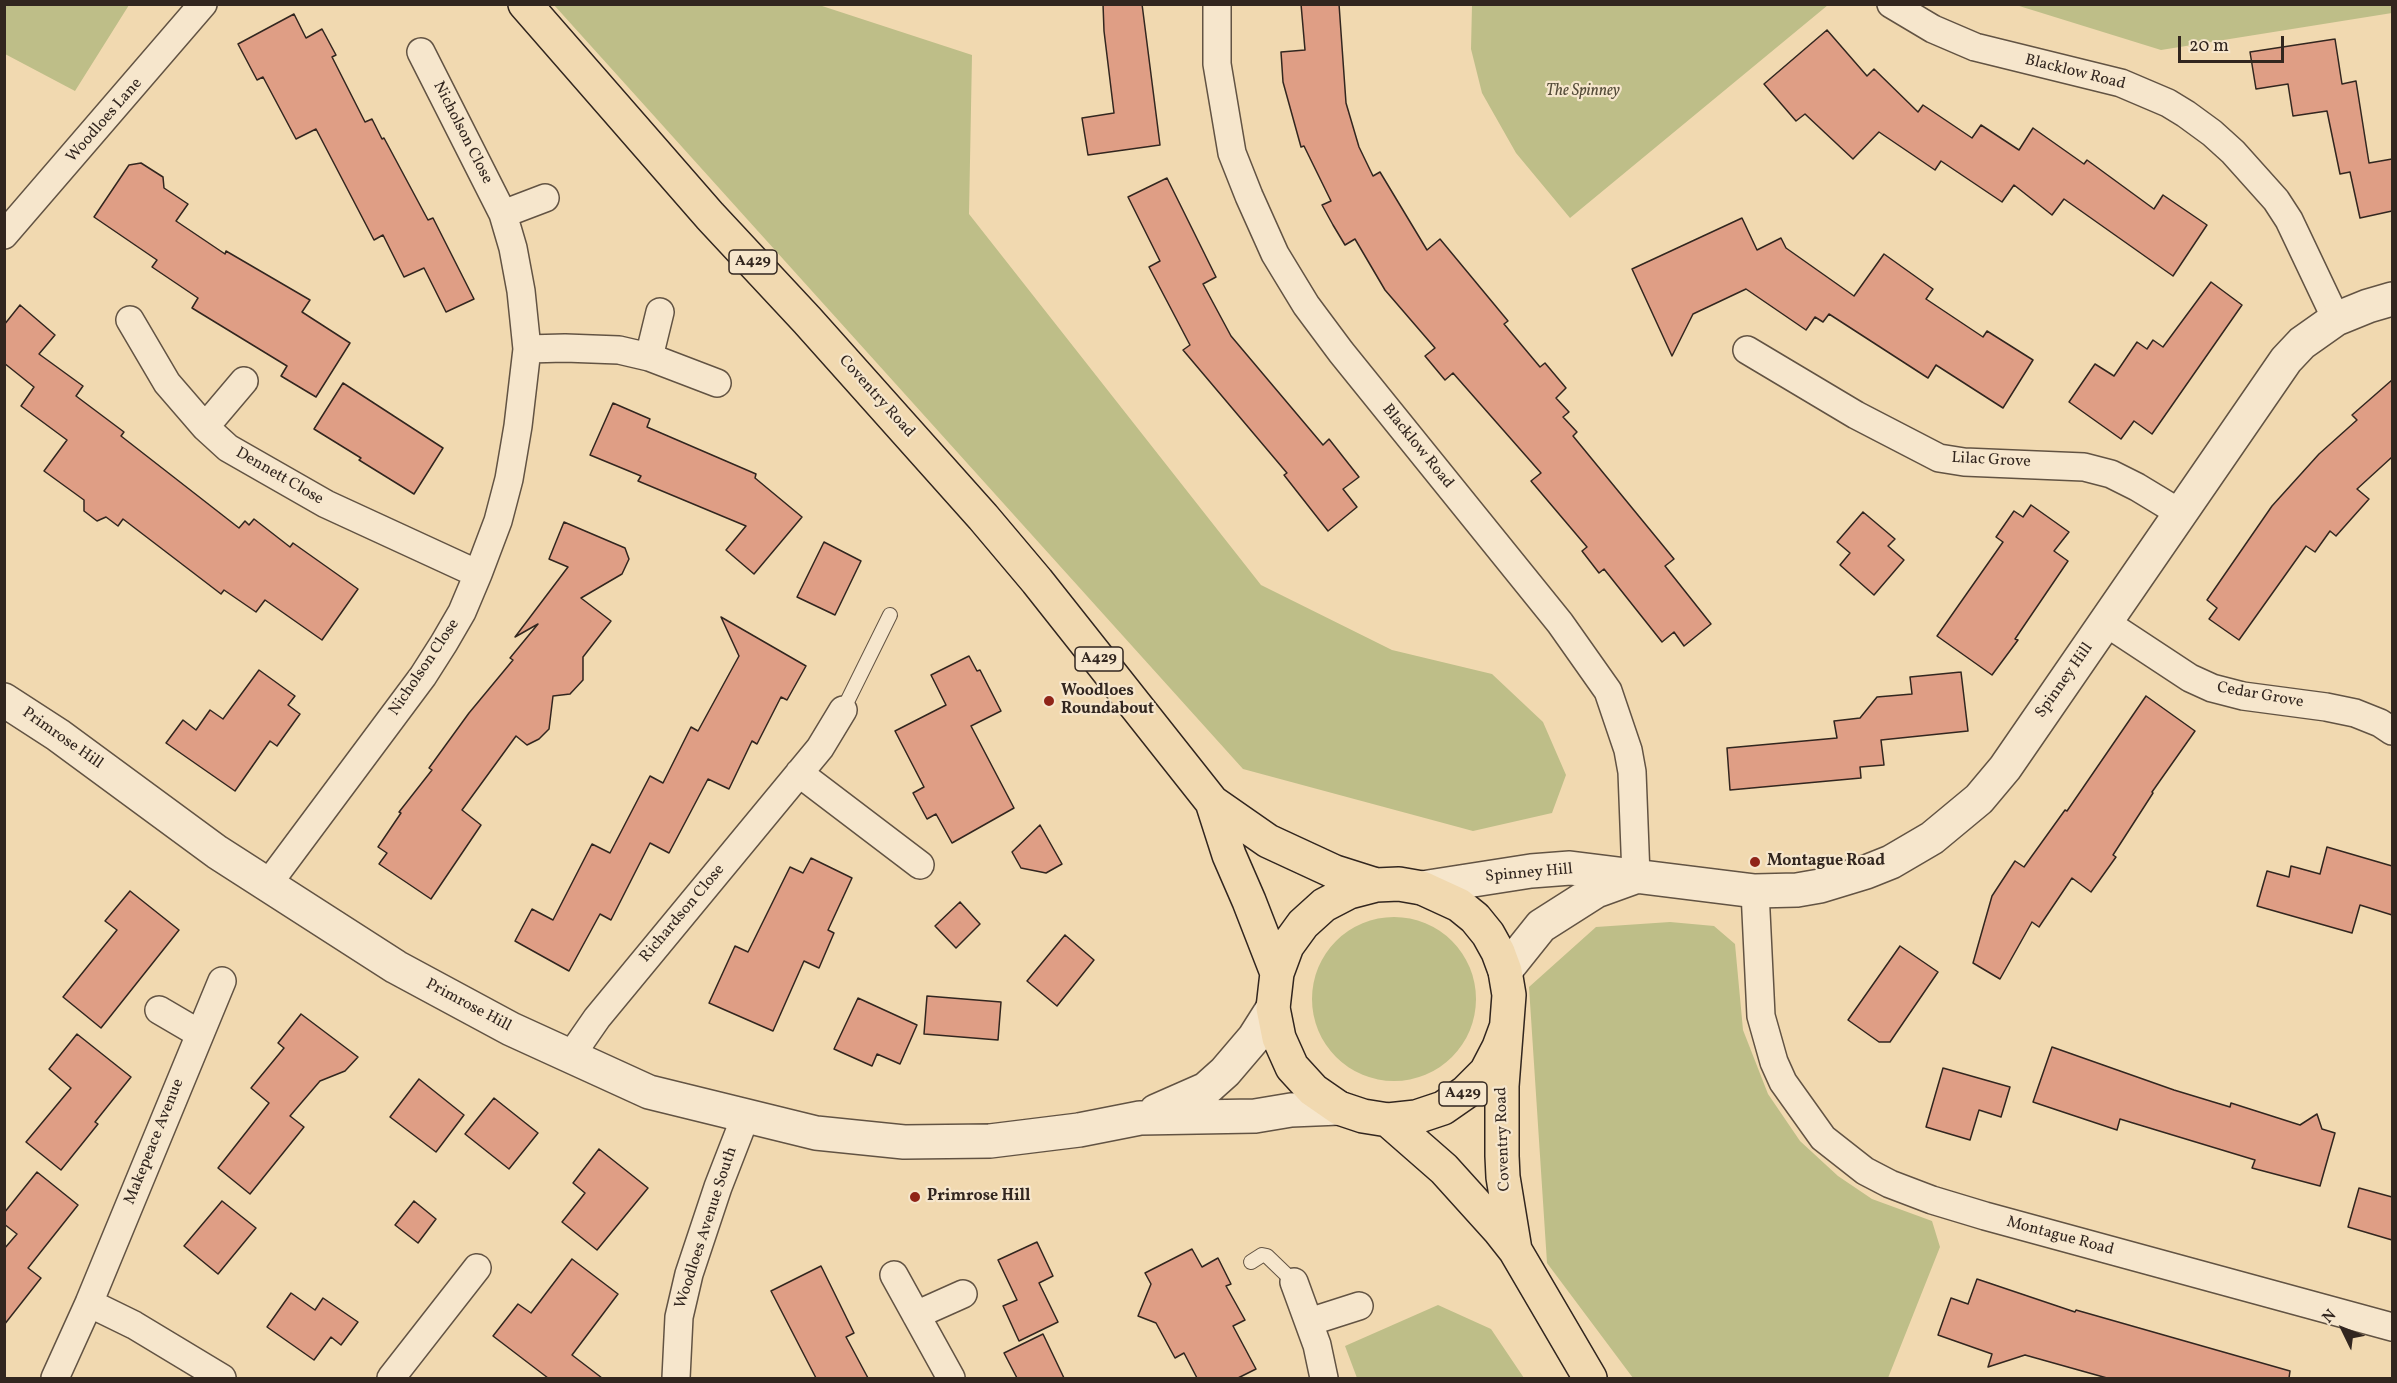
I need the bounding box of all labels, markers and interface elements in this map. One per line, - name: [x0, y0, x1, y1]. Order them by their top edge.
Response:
- scale bar: [2181, 24, 2288, 62]
- text: 20 m: [2189, 34, 2229, 59]
- street label: Blacklow Road: [2023, 51, 2127, 95]
- street label: Woodloes Lane: [63, 75, 147, 167]
- street label: Nicholson Close: [428, 79, 496, 187]
- park label: The Spinney: [1546, 82, 1620, 102]
- road number: A429: [729, 250, 777, 274]
- street label: Coventry Road: [834, 352, 918, 442]
- street label: Blacklow Road: [1377, 401, 1457, 493]
- street label: Dennett Close: [232, 444, 326, 510]
- street label: Lilac Grove: [1951, 449, 2031, 473]
- street label: Nicholson Close: [386, 616, 464, 720]
- street label: Spinney Hill: [2032, 640, 2098, 722]
- road number: A429: [1075, 647, 1123, 671]
- street label: Cedar Grove: [2215, 679, 2305, 713]
- place label: Woodloes Roundabout: [1061, 682, 1154, 720]
- marker: Woodloes Roundabout: [1042, 694, 1056, 708]
- street label: Primrose Hill: [18, 704, 106, 774]
- place label: Montague Road: [1767, 852, 1885, 872]
- marker: Montague Road: [1748, 855, 1762, 869]
- street label: Richardson Close: [636, 861, 730, 967]
- street label: Spinney Hill: [1485, 861, 1573, 887]
- street label: Primrose Hill: [422, 975, 514, 1037]
- street label: Makepeace Avenue: [121, 1076, 189, 1208]
- road number: A429: [1439, 1082, 1487, 1106]
- street label: Coventry Road: [1493, 1086, 1515, 1192]
- street label: Woodloes Avenue South: [672, 1145, 742, 1311]
- place label: Primrose Hill: [927, 1187, 1030, 1207]
- marker: Primrose Hill: [908, 1190, 922, 1204]
- street label: Montague Road: [2004, 1213, 2116, 1261]
- north arrow: [2313, 1299, 2373, 1359]
- text: N: [2318, 1305, 2342, 1328]

